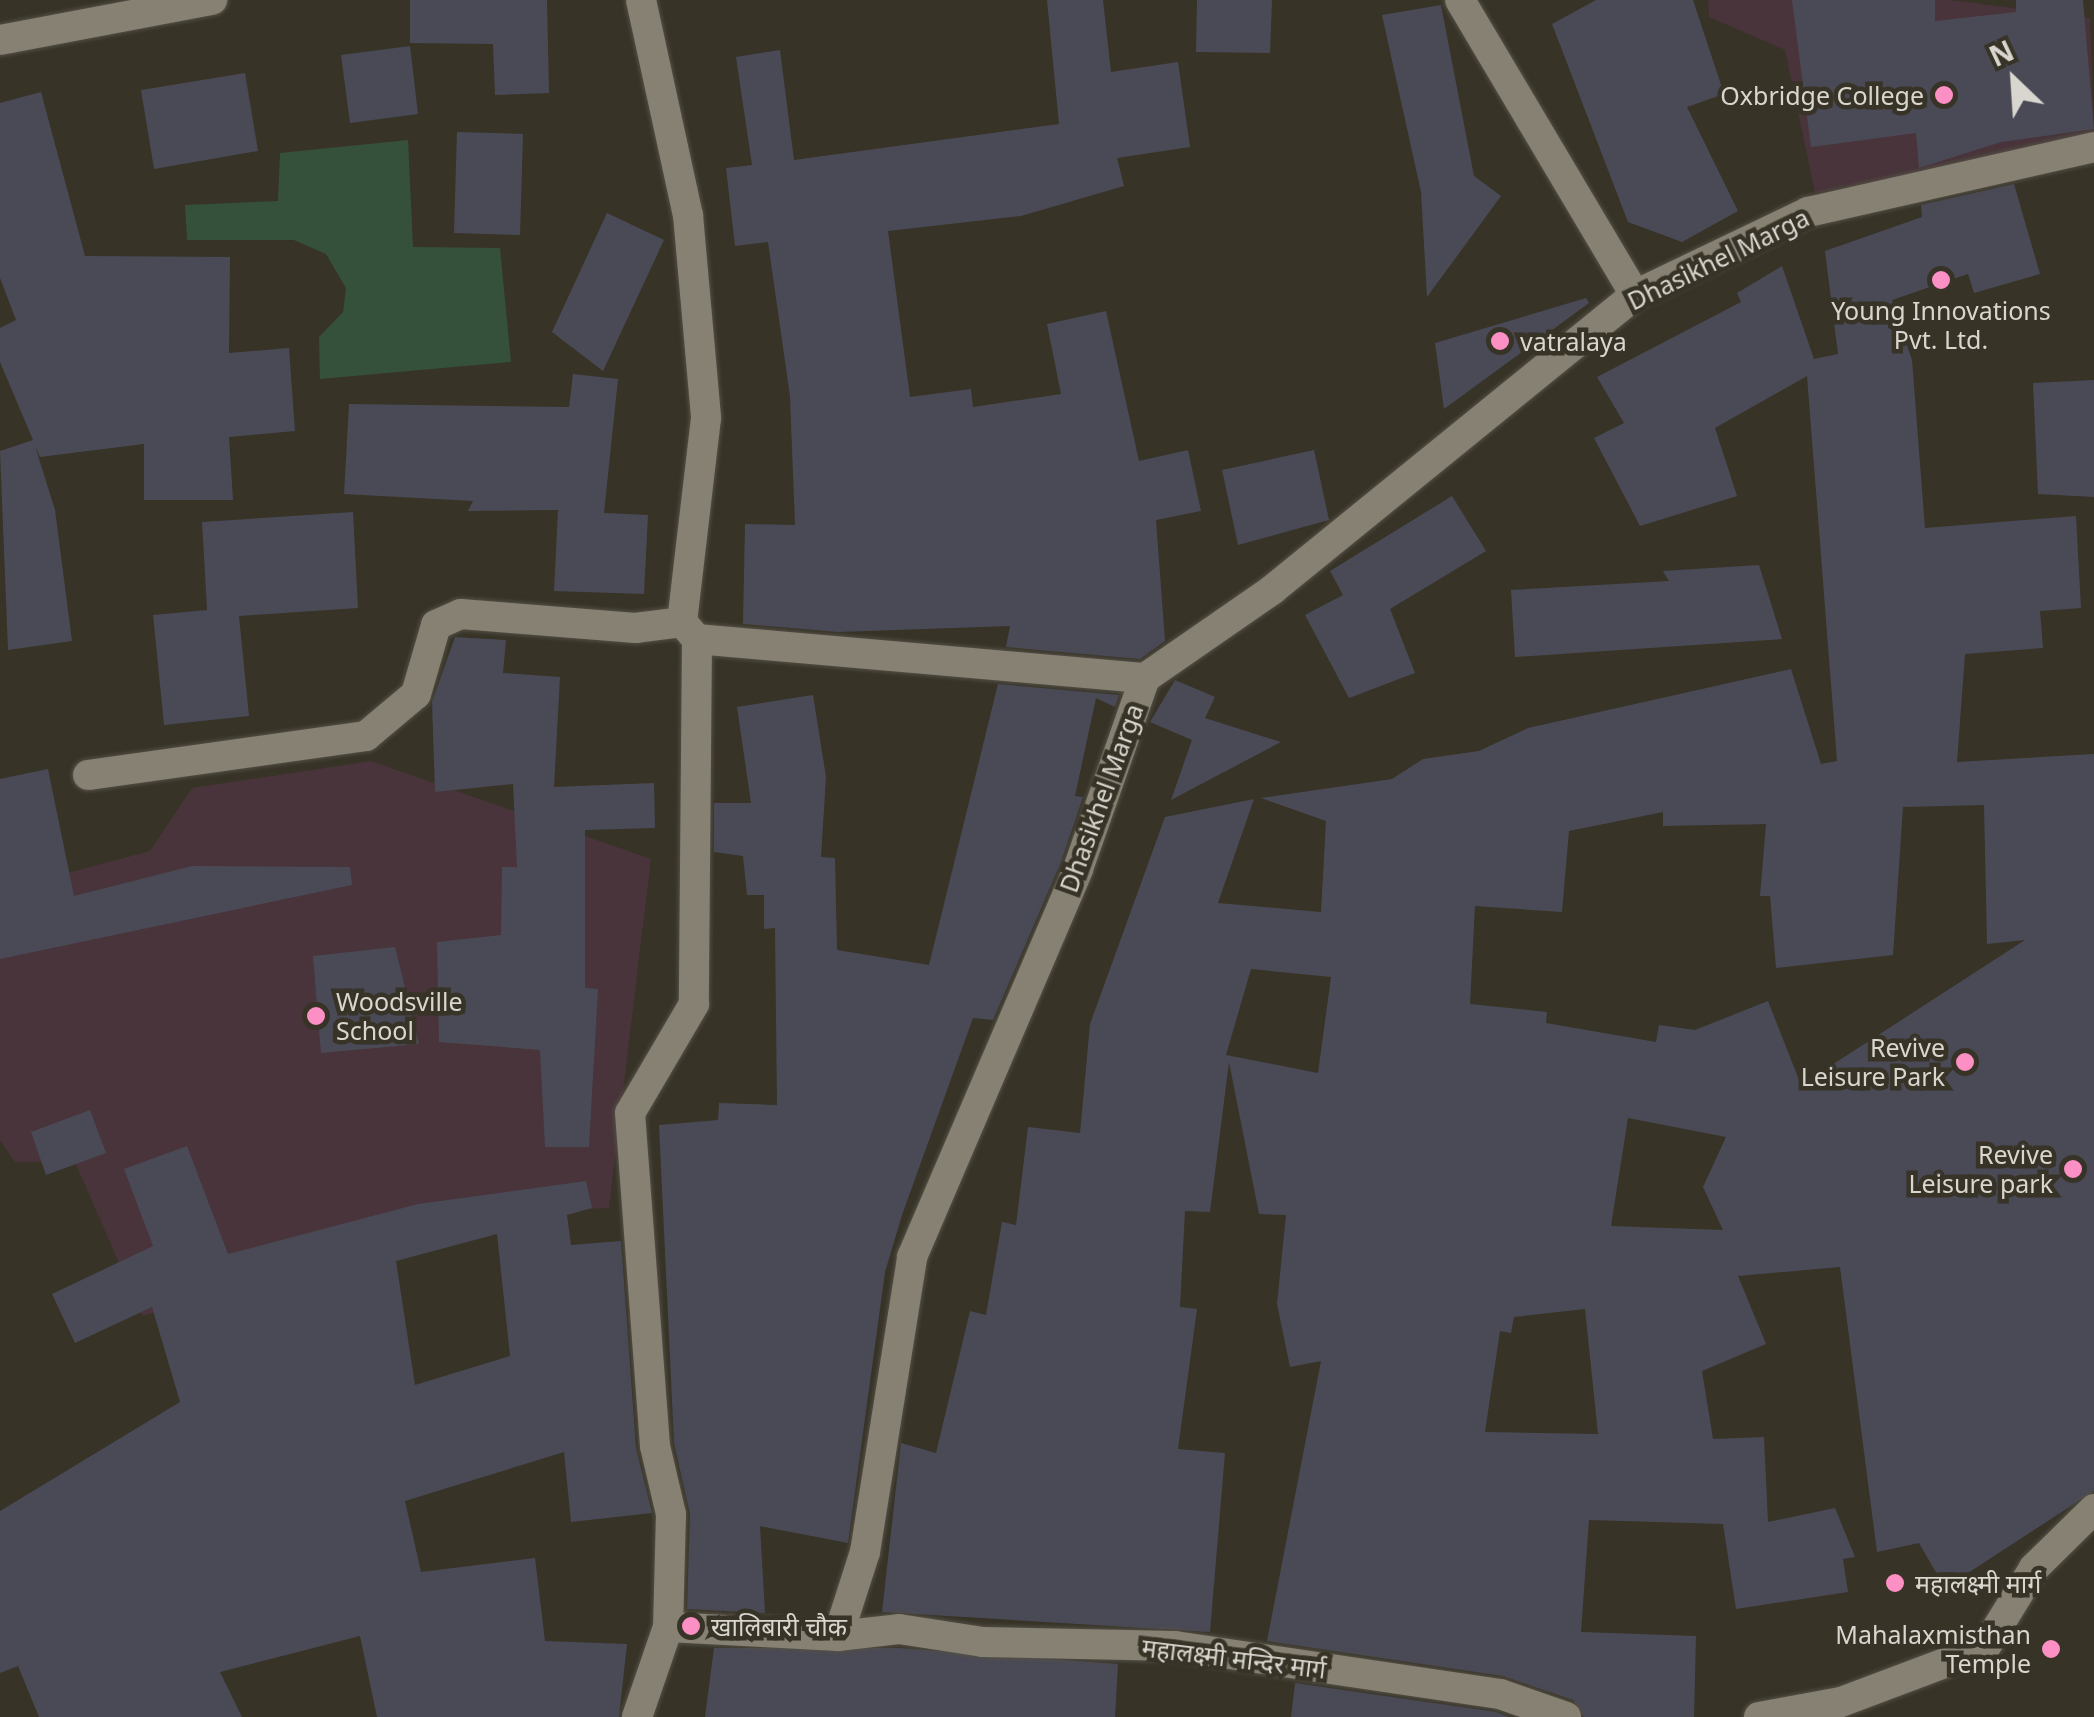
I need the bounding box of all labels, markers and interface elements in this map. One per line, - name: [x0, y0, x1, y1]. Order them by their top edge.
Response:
- north arrow: [1964, 30, 2064, 130]
- text: N: [1983, 31, 2020, 75]
- place label: Oxbridge College: [1720, 80, 1924, 110]
- marker: Oxbridge College: [1933, 84, 1955, 106]
- street label: Dhasikhel Marga: [1622, 202, 1814, 316]
- marker: Young Innovations Pvt. Ltd.: [1930, 269, 1952, 291]
- place label: Young Innovations Pvt. Ltd.: [1831, 296, 2051, 355]
- place label: vatralaya: [1520, 326, 1627, 356]
- marker: vatralaya: [1489, 330, 1511, 352]
- street label: Dhasikhel Marga: [1053, 700, 1149, 896]
- place label: Woodsville School: [336, 987, 462, 1046]
- marker: Woodsville School: [305, 1005, 327, 1027]
- place label: Revive Leisure Park: [1801, 1033, 1945, 1092]
- marker: Revive Leisure Park: [1954, 1051, 1976, 1073]
- place label: Revive Leisure park: [1908, 1140, 2053, 1199]
- marker: Revive Leisure park: [2062, 1158, 2084, 1180]
- place label: महालक्ष्मी मार्ग: [1915, 1568, 2041, 1598]
- marker: महालक्ष्मी मार्ग: [1884, 1572, 1906, 1594]
- place label: खालिबारी चौक: [711, 1611, 847, 1641]
- marker: खालिबारी चौक: [680, 1615, 702, 1637]
- place label: Mahalaxmisthan Temple: [1835, 1620, 2031, 1679]
- street label: महालक्ष्मी मन्दिर मार्ग: [1140, 1632, 1328, 1684]
- marker: Mahalaxmisthan Temple: [2040, 1638, 2062, 1660]

